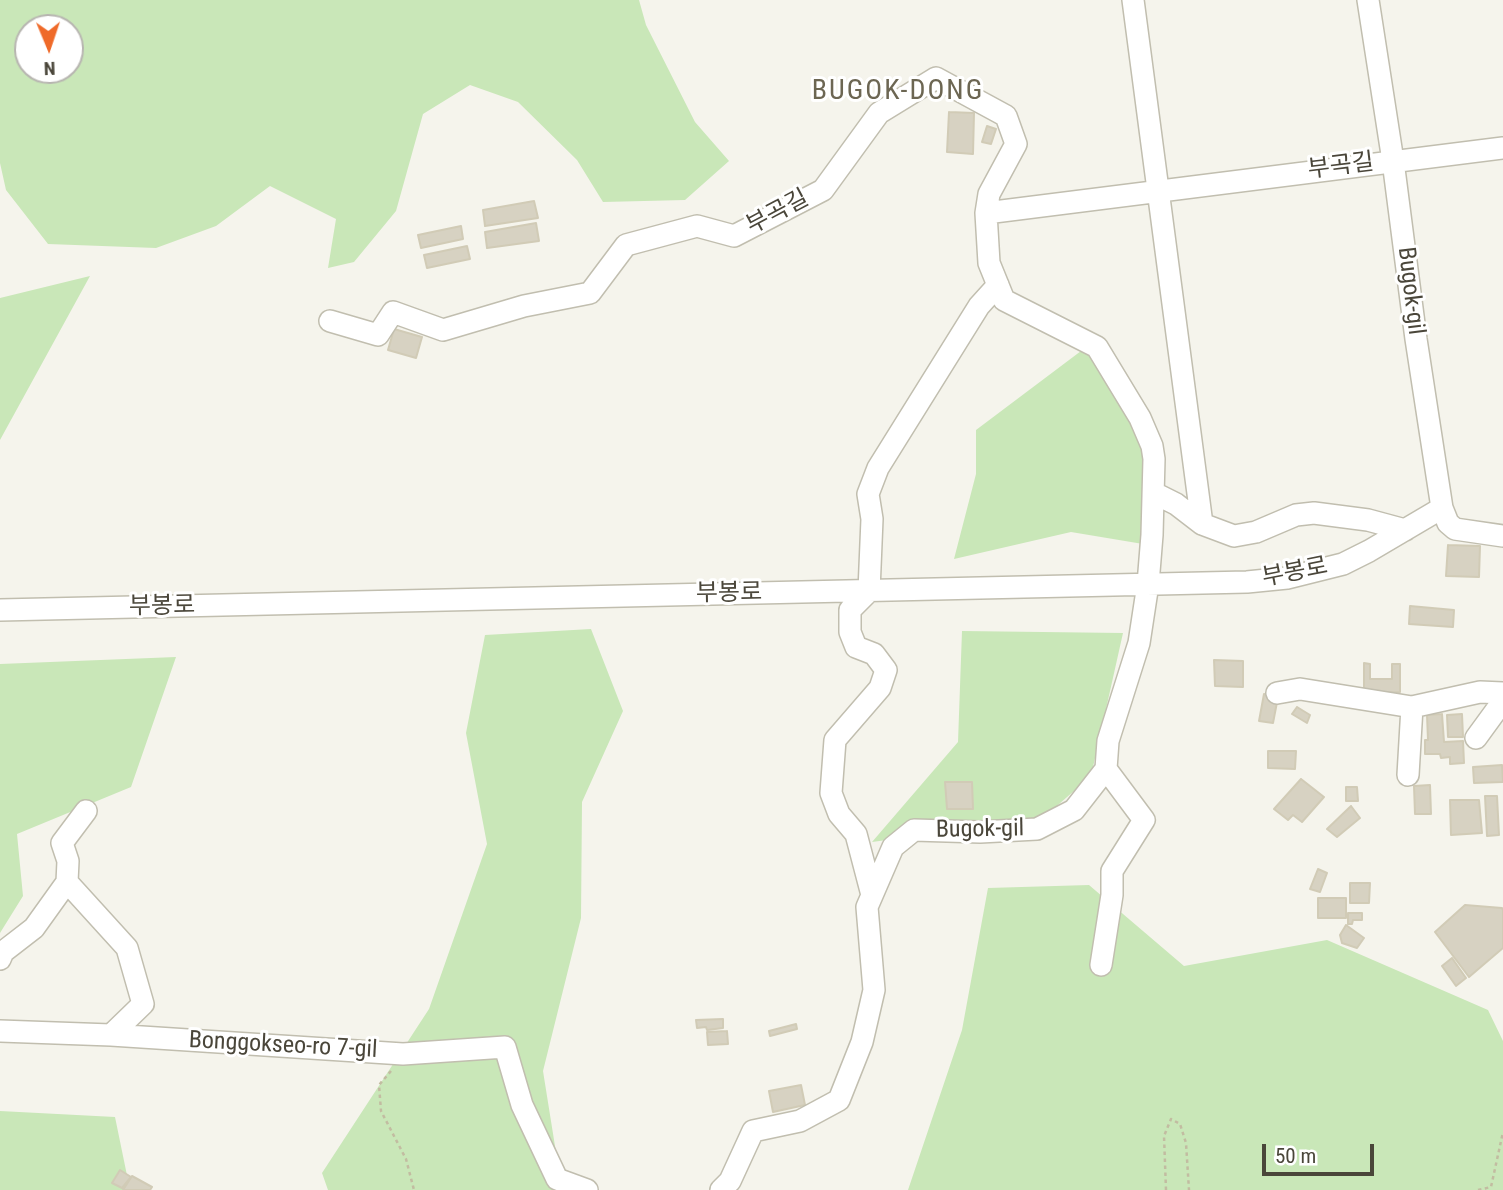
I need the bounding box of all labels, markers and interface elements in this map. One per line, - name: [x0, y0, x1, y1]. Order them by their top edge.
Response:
- north arrow: [14, 14, 84, 84]
- text: N: [43, 57, 56, 80]
- district label: BUGOK-DONG: [813, 75, 983, 109]
- street label: 부곡길: [1306, 149, 1376, 185]
- street label: 부곡길: [742, 185, 814, 241]
- street label: Bugok-gil: [1390, 245, 1430, 337]
- street label: 부봉로: [1260, 553, 1330, 593]
- street label: 부봉로: [696, 579, 762, 609]
- street label: 부봉로: [129, 592, 195, 622]
- street label: Bugok-gil: [936, 815, 1024, 845]
- street label: Bonggokseo-ro 7-gil: [188, 1027, 378, 1065]
- scale bar: [1265, 1130, 1377, 1174]
- text: 50 m: [1275, 1144, 1316, 1168]

